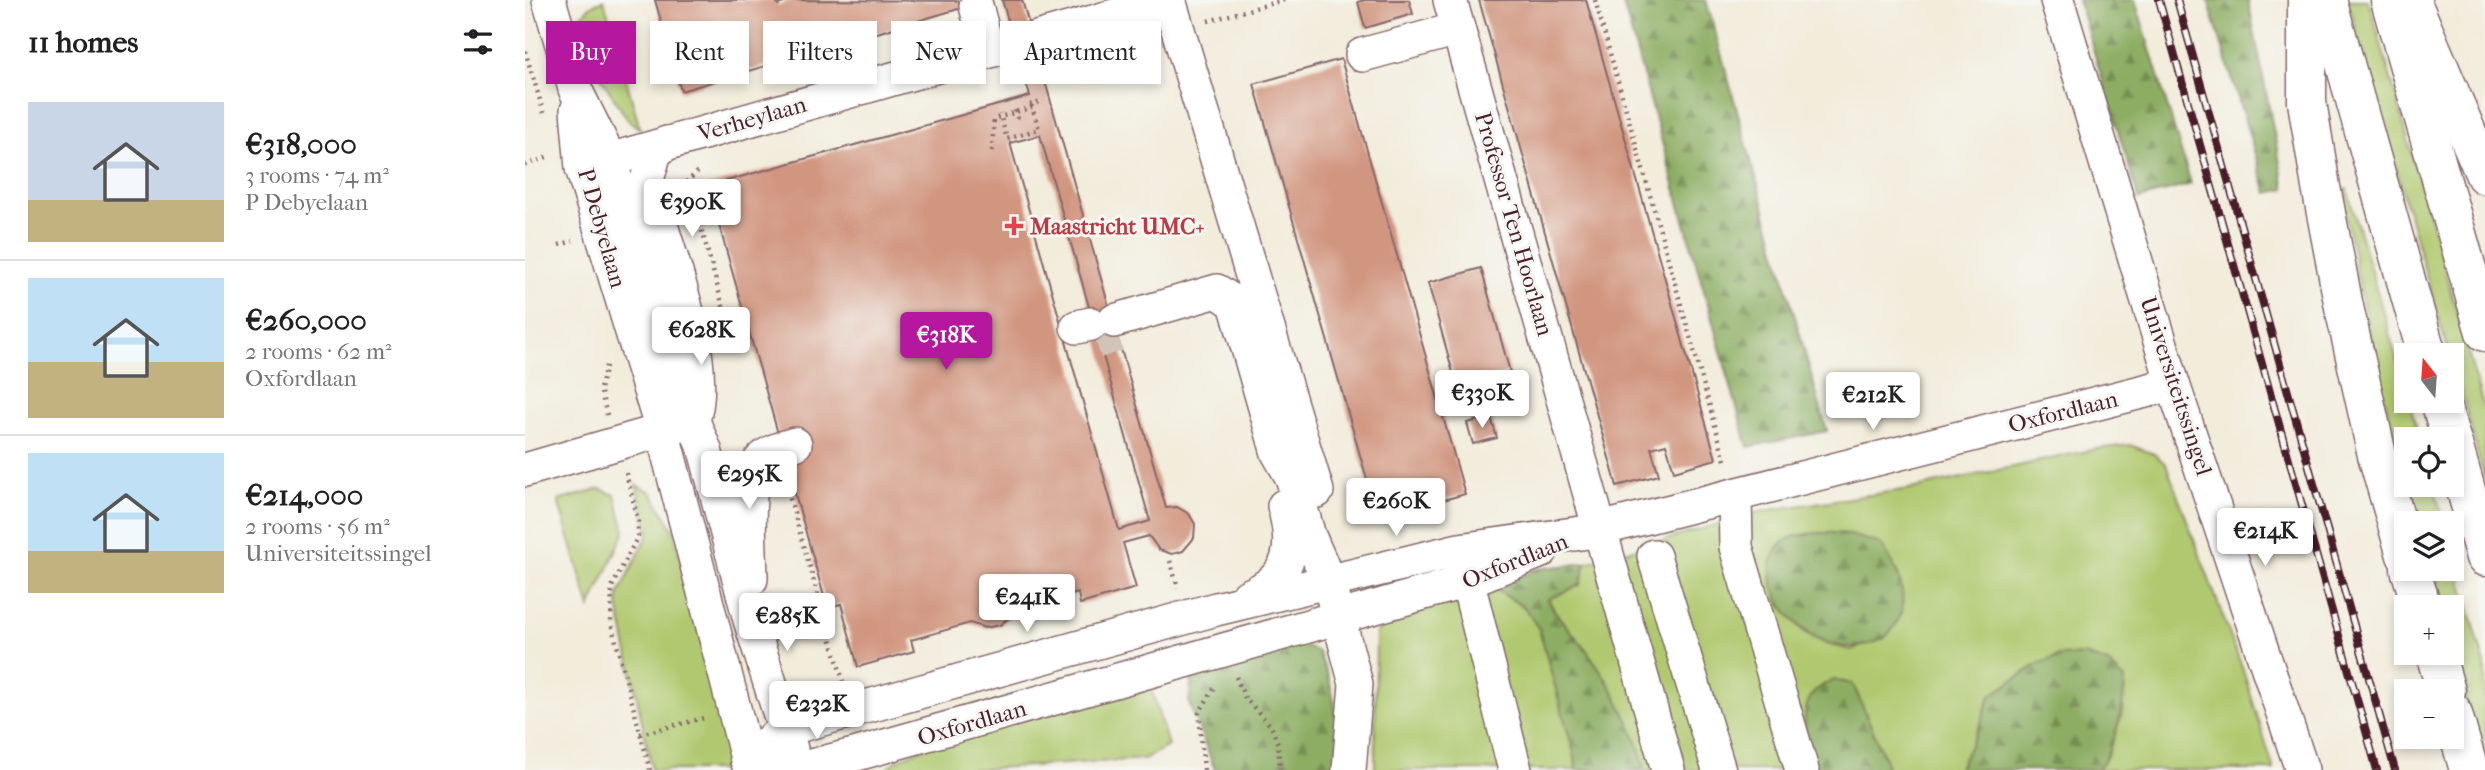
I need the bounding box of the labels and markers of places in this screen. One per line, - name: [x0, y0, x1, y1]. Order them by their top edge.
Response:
- pin: €390K: [643, 180, 741, 239]
- place label: Maastricht UMC+: [1030, 213, 1205, 240]
- marker: Maastricht UMC+: [1004, 216, 1024, 236]
- pin: €628K: [652, 308, 750, 367]
- pin: €318K: [897, 312, 995, 372]
- pin: €330K: [1433, 370, 1531, 430]
- pin: €212K: [1824, 372, 1922, 432]
- pin: €295K: [700, 452, 798, 511]
- pin: €260K: [1347, 478, 1445, 538]
- pin: €214K: [2216, 508, 2314, 568]
- pin: €241K: [978, 574, 1076, 634]
- pin: €285K: [738, 594, 836, 653]
- pin: €232K: [768, 682, 866, 741]

